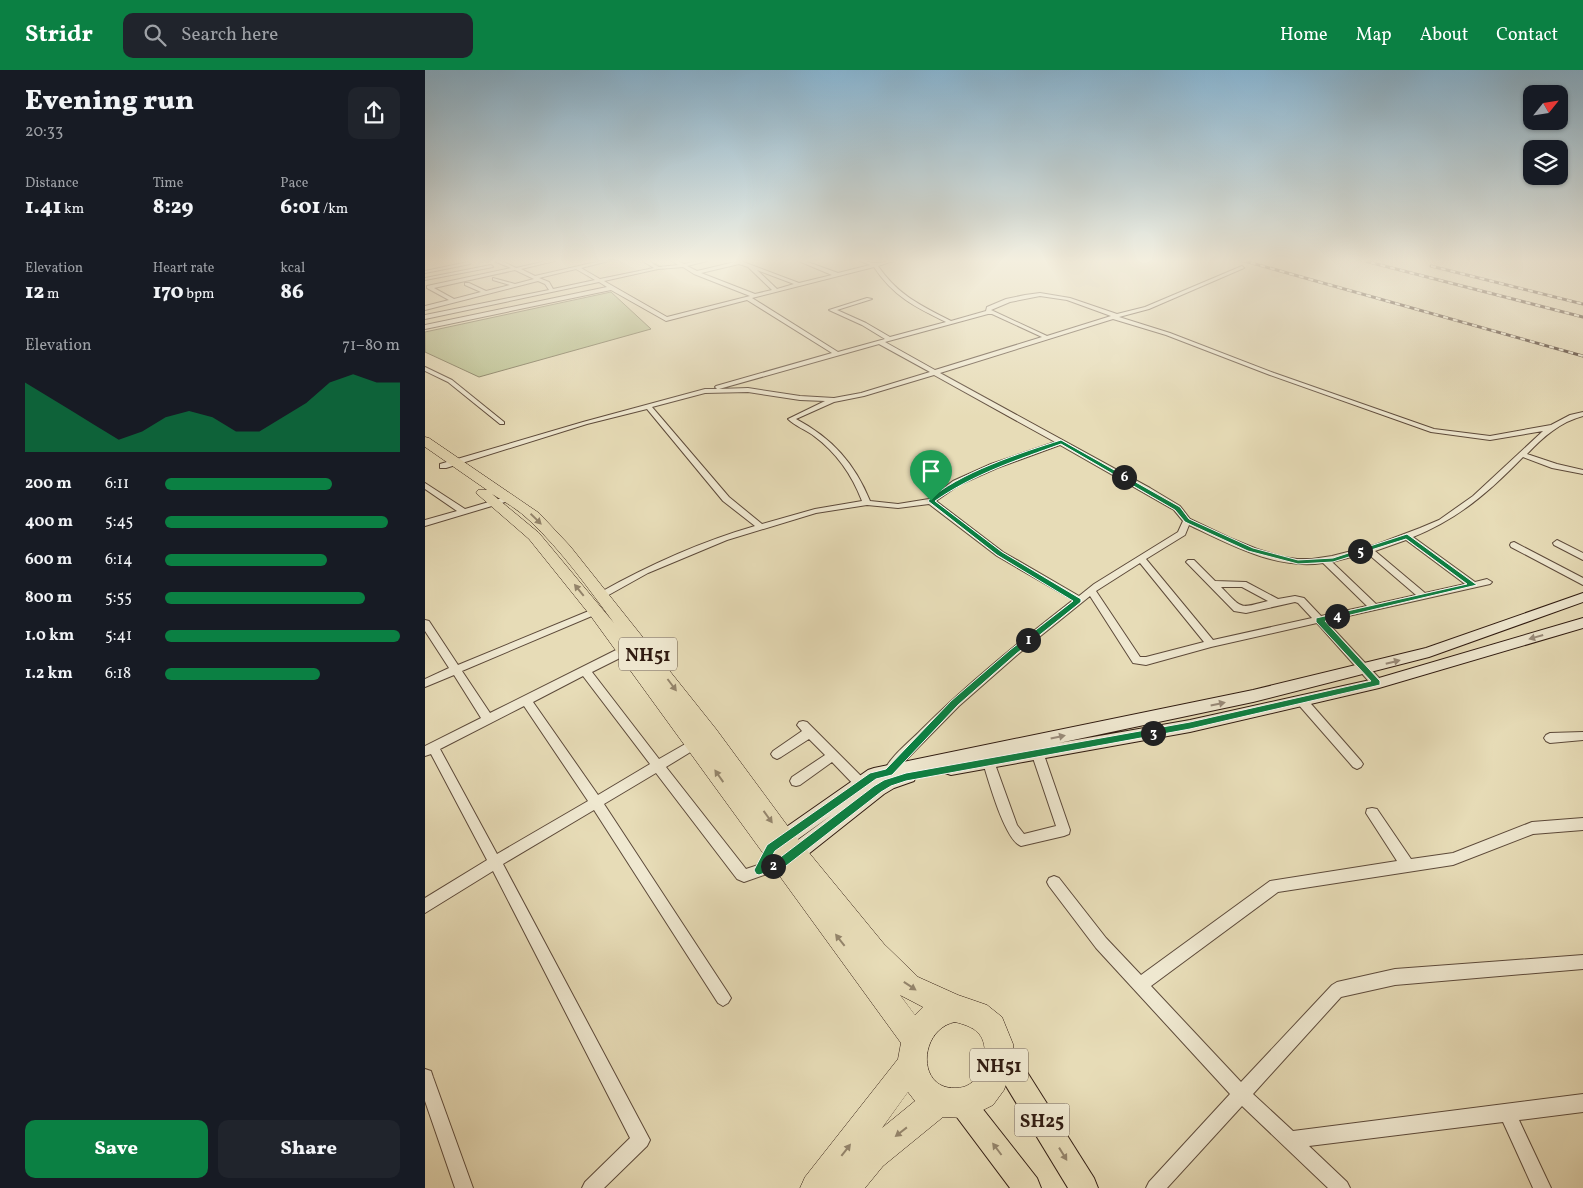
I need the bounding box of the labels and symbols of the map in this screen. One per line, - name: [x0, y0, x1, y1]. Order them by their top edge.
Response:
- north arrow: [1523, 85, 1567, 130]
- pin: [910, 450, 952, 501]
- pin: 6: [1111, 464, 1137, 490]
- one-way arrow: [530, 513, 542, 525]
- pin: 5: [1347, 538, 1373, 564]
- one-way arrow: [574, 584, 585, 597]
- pin: 4: [1325, 604, 1349, 628]
- pin: 1: [1015, 628, 1041, 652]
- one-way arrow: [1529, 633, 1544, 641]
- road number: NH51: [619, 638, 677, 670]
- one-way arrow: [1385, 658, 1400, 666]
- one-way arrow: [667, 678, 677, 692]
- one-way arrow: [1210, 699, 1226, 707]
- pin: 3: [1141, 720, 1165, 746]
- one-way arrow: [1051, 732, 1067, 740]
- one-way arrow: [714, 770, 725, 783]
- one-way arrow: [763, 810, 773, 823]
- pin: 2: [761, 854, 785, 878]
- one-way arrow: [835, 933, 846, 946]
- one-way arrow: [904, 981, 917, 990]
- road number: NH51: [970, 1048, 1028, 1082]
- road number: SH25: [1015, 1104, 1069, 1136]
- one-way arrow: [895, 1127, 908, 1138]
- one-way arrow: [840, 1143, 851, 1156]
- one-way arrow: [992, 1143, 1003, 1156]
- one-way arrow: [1058, 1147, 1067, 1160]

